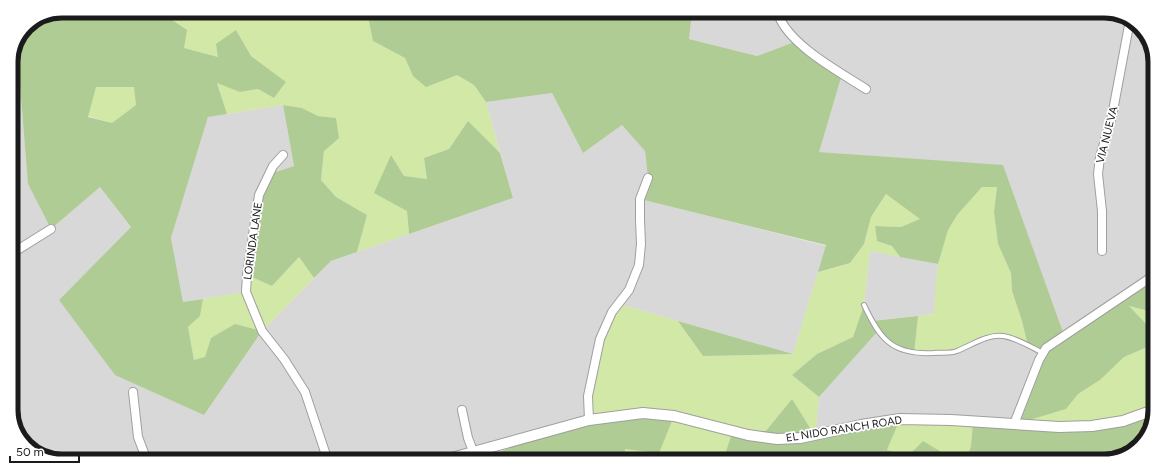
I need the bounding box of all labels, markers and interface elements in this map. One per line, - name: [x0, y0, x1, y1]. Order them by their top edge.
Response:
- street label: VIA NUEVA: [1094, 105, 1120, 165]
- street label: LORINDA LANE: [241, 201, 265, 281]
- street label: EL NIDO RANCH ROAD: [785, 413, 903, 445]
- scale bar: [10, 438, 79, 464]
- text: 50 m: [16, 445, 44, 459]

